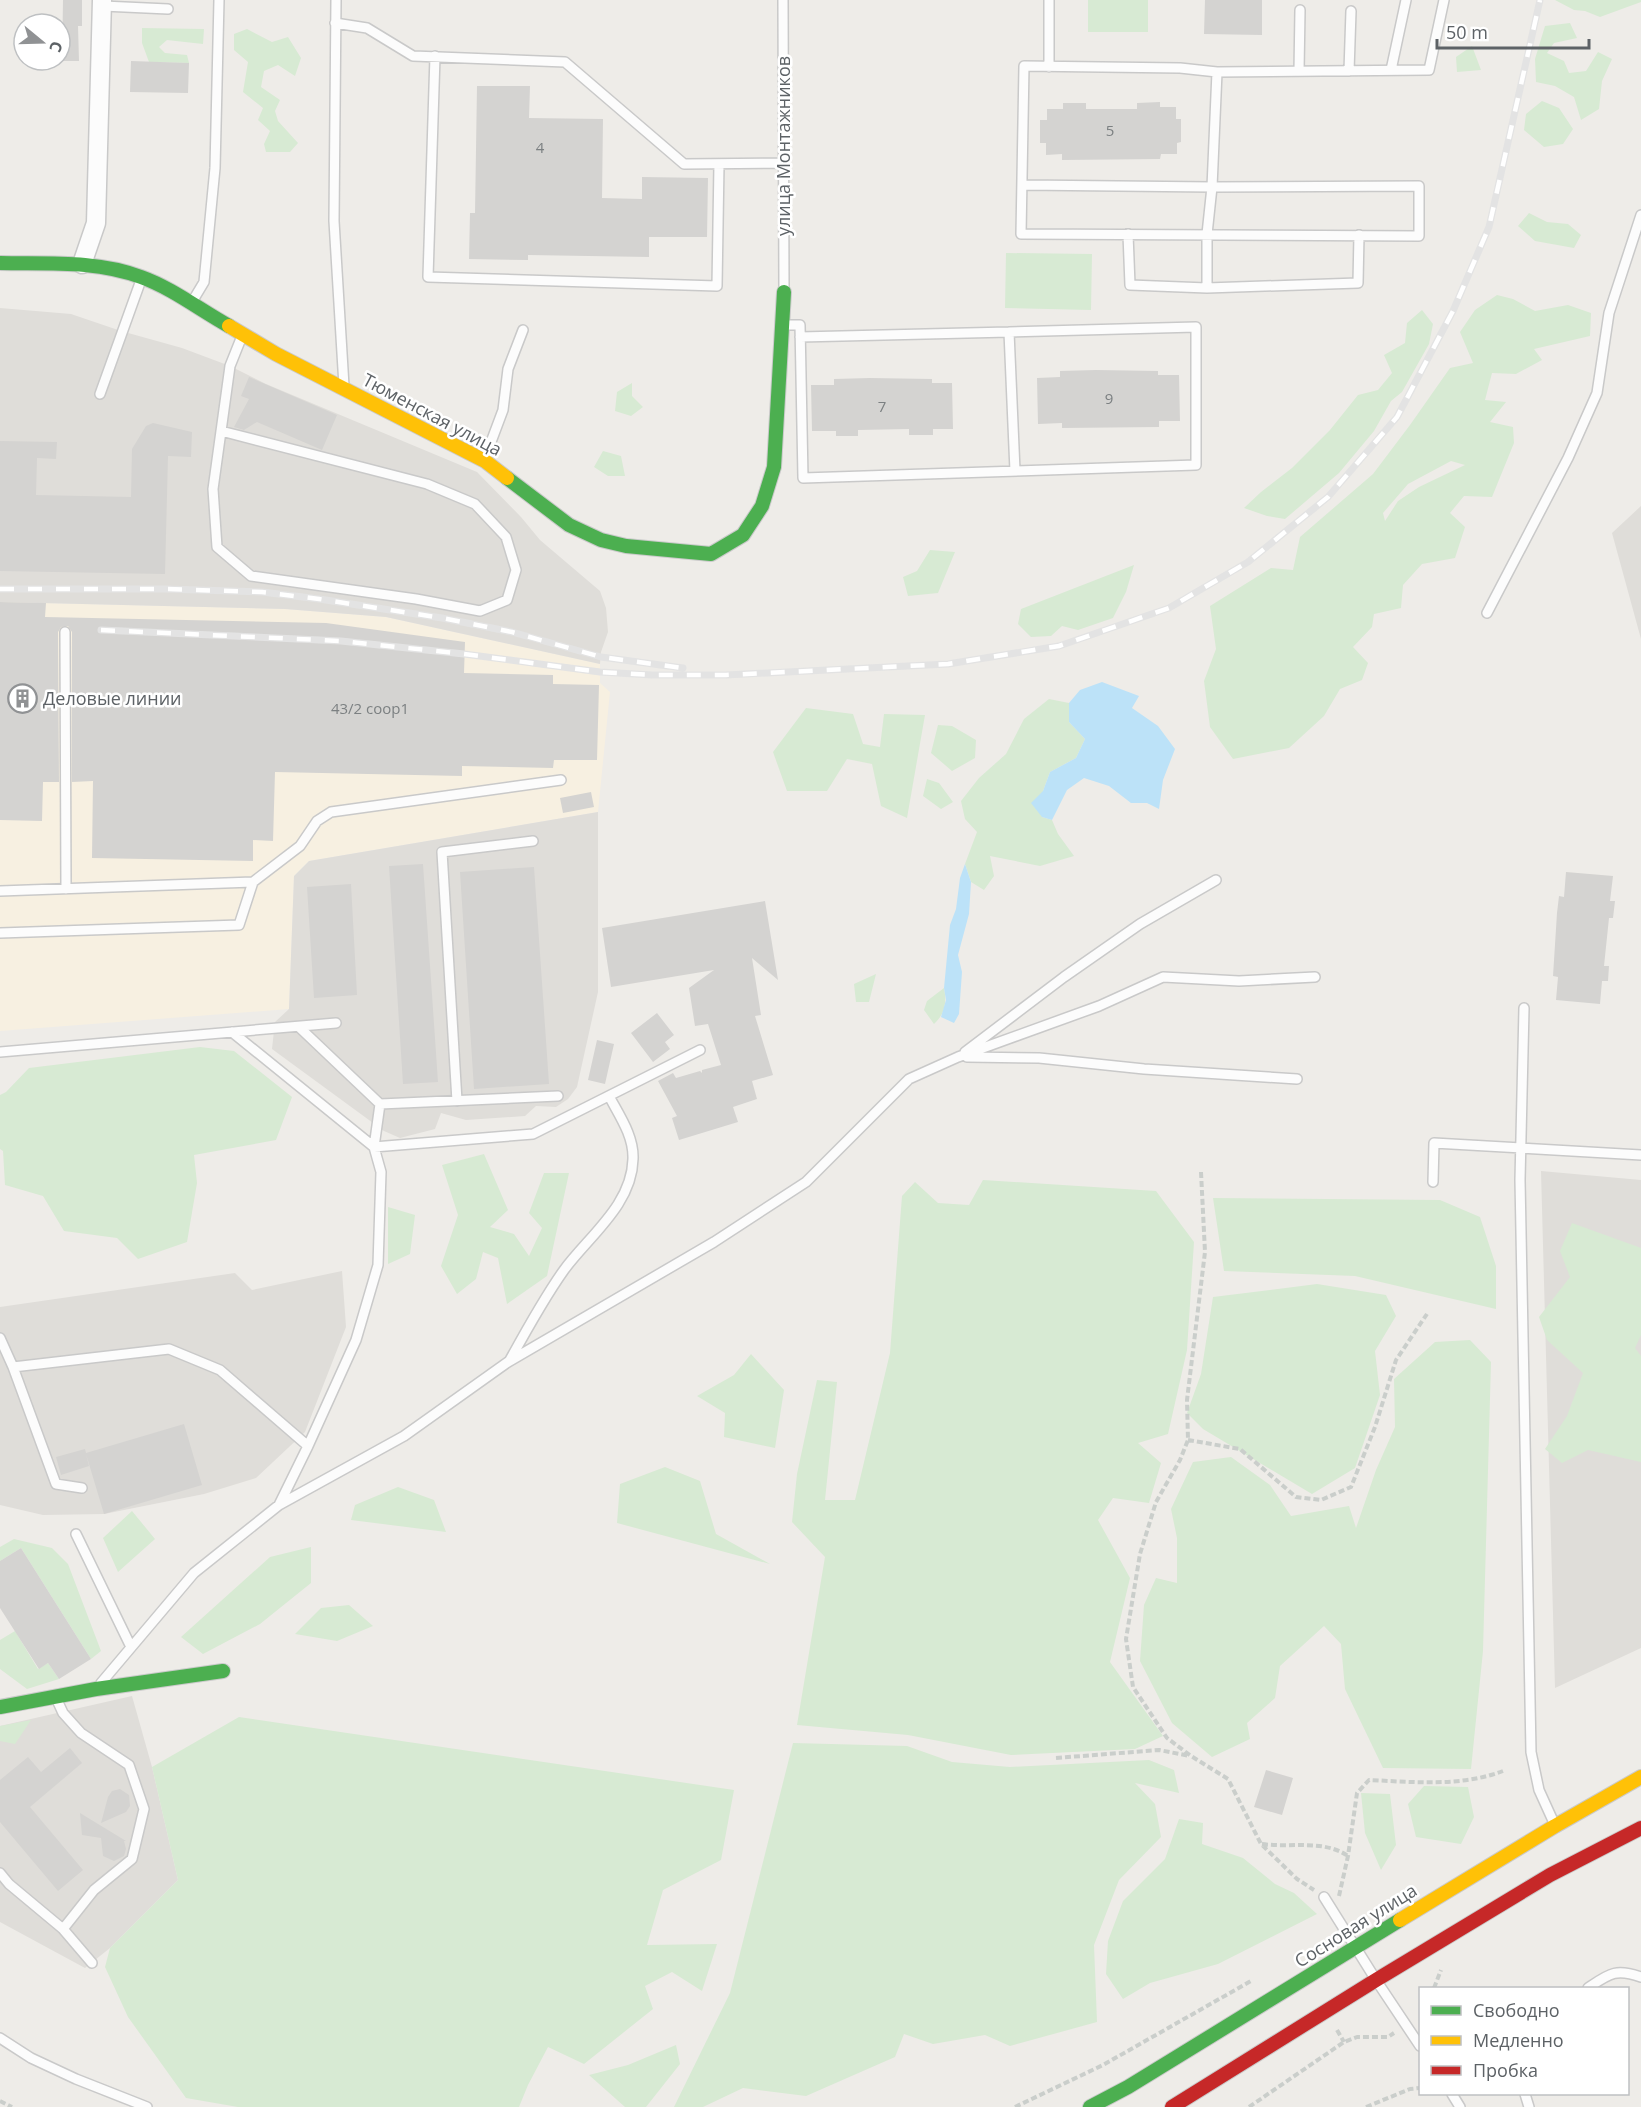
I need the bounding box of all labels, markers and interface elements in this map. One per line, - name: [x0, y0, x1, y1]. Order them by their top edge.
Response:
- north arrow: [12, 12, 72, 72]
- scale bar: [1437, 12, 1588, 50]
- text: 50 m: [1446, 20, 1488, 44]
- text: С: [44, 38, 68, 55]
- street label: улица Монтажников: [771, 56, 795, 236]
- house number: 5: [1106, 120, 1114, 140]
- house number: 4: [536, 137, 545, 157]
- street label: Тюменская улица: [359, 367, 506, 461]
- house number: 9: [1105, 388, 1113, 408]
- house number: 7: [878, 396, 886, 416]
- building icon: Деловые линии: [6, 683, 38, 715]
- place label: Деловые линии: [43, 686, 182, 710]
- house number: 43/2 соор1: [331, 698, 409, 718]
- street label: Сосновая улица: [1290, 1878, 1421, 1972]
- legend: [1419, 1987, 1629, 2095]
- text: Свободно: [1473, 1998, 1560, 2022]
- text: Медленно: [1473, 2028, 1564, 2052]
- text: Пробка: [1473, 2058, 1538, 2082]

